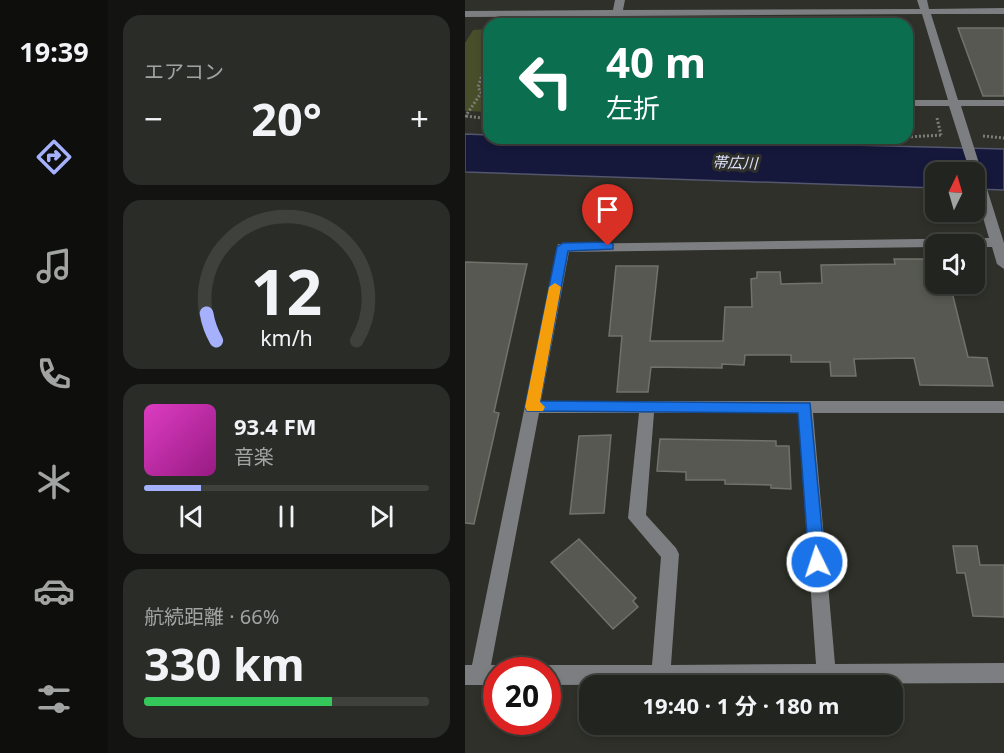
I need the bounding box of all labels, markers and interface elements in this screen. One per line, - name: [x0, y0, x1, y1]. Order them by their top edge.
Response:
- text: 19:39: [19, 33, 89, 70]
- text: 40 m: [606, 33, 706, 90]
- icon: left: [507, 42, 585, 120]
- text: エアコン: [144, 58, 224, 85]
- text: 20°: [251, 88, 322, 149]
- text: 左折: [606, 89, 660, 126]
- text: −: [144, 96, 163, 141]
- text: +: [410, 96, 429, 141]
- icon: directions: [33, 136, 75, 178]
- water label: 帯広川: [712, 151, 760, 173]
- north arrow: [925, 162, 985, 222]
- map controls: [925, 162, 985, 294]
- pin: [582, 184, 633, 246]
- icon: arrive: [591, 193, 624, 226]
- button: sound: [925, 234, 985, 294]
- icon: music: [33, 245, 75, 287]
- text: 12: [251, 248, 322, 333]
- text: km/h: [260, 324, 313, 353]
- icon: phone: [33, 353, 75, 395]
- text: 93.4 FM: [234, 411, 316, 441]
- text: 音楽: [234, 443, 274, 470]
- icon: climate: [33, 461, 75, 503]
- icon: previous: [175, 500, 208, 533]
- icon: pause: [270, 500, 303, 533]
- icon: next: [365, 500, 398, 533]
- position arrow: [785, 530, 849, 594]
- icon: car: [33, 570, 75, 612]
- text: 航続距離 · 66%: [144, 603, 279, 630]
- text: 330 km: [144, 633, 305, 694]
- speed limit sign: 20: [483, 657, 561, 735]
- icon: filters: [33, 678, 75, 720]
- text: 19:40 · 1 分 · 180 m: [643, 690, 840, 720]

